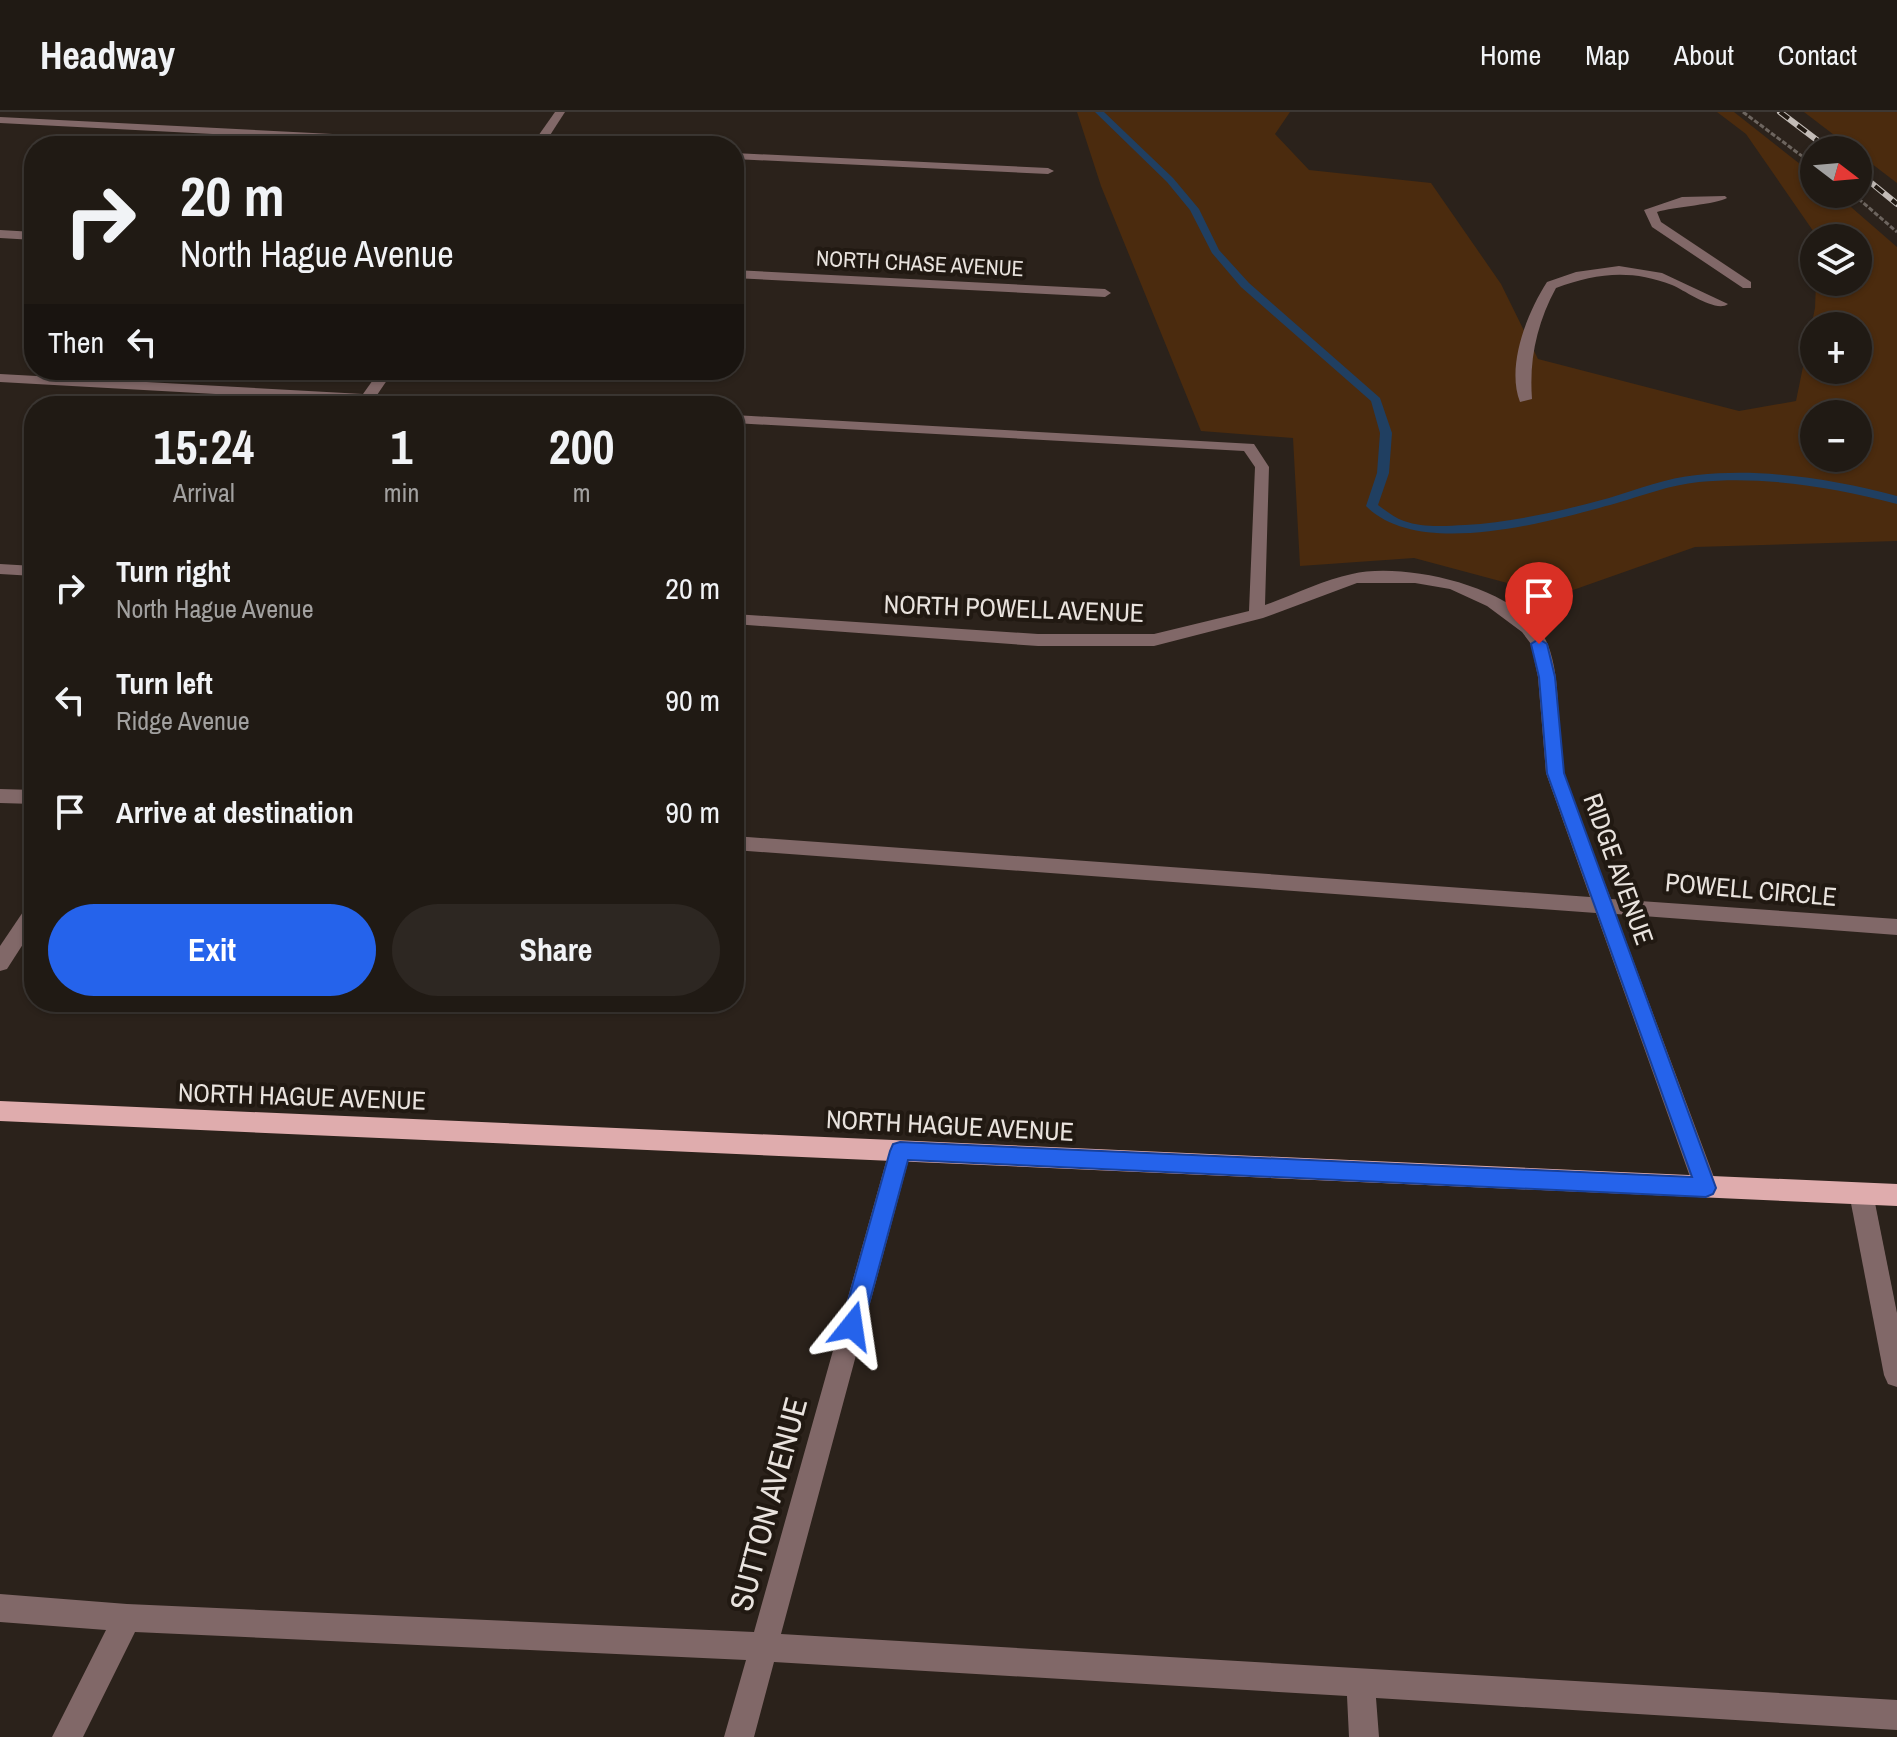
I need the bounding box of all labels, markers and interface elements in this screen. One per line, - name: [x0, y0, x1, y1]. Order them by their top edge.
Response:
- text: Headway: [40, 30, 175, 81]
- text: Home: [1480, 36, 1541, 74]
- text: Map: [1585, 36, 1630, 74]
- text: About: [1674, 36, 1734, 74]
- text: Contact: [1778, 36, 1857, 74]
- north arrow: [1800, 136, 1872, 208]
- map controls: [1800, 136, 1872, 472]
- text: 20 m: [180, 158, 285, 233]
- icon: right: [48, 168, 152, 272]
- button: layers: [1800, 224, 1872, 296]
- text: North Hague Avenue: [180, 230, 454, 278]
- street label: NORTH CHASE AVENUE: [815, 243, 1025, 283]
- button: +: [1800, 312, 1872, 384]
- icon: left: [120, 320, 164, 364]
- text: Then: [48, 322, 104, 362]
- button: −: [1800, 400, 1872, 472]
- text: 15:24: [154, 414, 254, 479]
- text: 1: [391, 414, 412, 479]
- text: 200: [549, 414, 614, 479]
- text: Arrival: [173, 475, 235, 510]
- text: min: [384, 475, 419, 510]
- text: m: [573, 475, 591, 510]
- text: Turn right: [116, 551, 230, 591]
- pin: [1505, 562, 1573, 644]
- icon: right: [48, 566, 92, 610]
- text: 20 m: [665, 568, 720, 608]
- icon: arrive: [1517, 574, 1561, 618]
- street label: NORTH POWELL AVENUE: [883, 586, 1145, 630]
- text: North Hague Avenue: [116, 591, 314, 626]
- text: Turn left: [116, 663, 213, 703]
- icon: left: [48, 678, 92, 722]
- text: 90 m: [665, 680, 720, 720]
- text: Ridge Avenue: [116, 703, 250, 738]
- street label: RIDGE AVENUE: [1575, 789, 1663, 949]
- icon: arrive: [48, 790, 92, 834]
- text: Arrive at destination: [116, 792, 354, 832]
- text: 90 m: [665, 792, 720, 832]
- street label: POWELL CIRCLE: [1664, 864, 1838, 914]
- button: Exit: [48, 904, 376, 996]
- button: Share: [392, 904, 720, 996]
- street label: NORTH HAGUE AVENUE: [177, 1074, 427, 1118]
- street label: NORTH HAGUE AVENUE: [825, 1101, 1075, 1149]
- position arrow: [810, 1284, 894, 1368]
- street label: SUTTON AVENUE: [719, 1393, 817, 1615]

